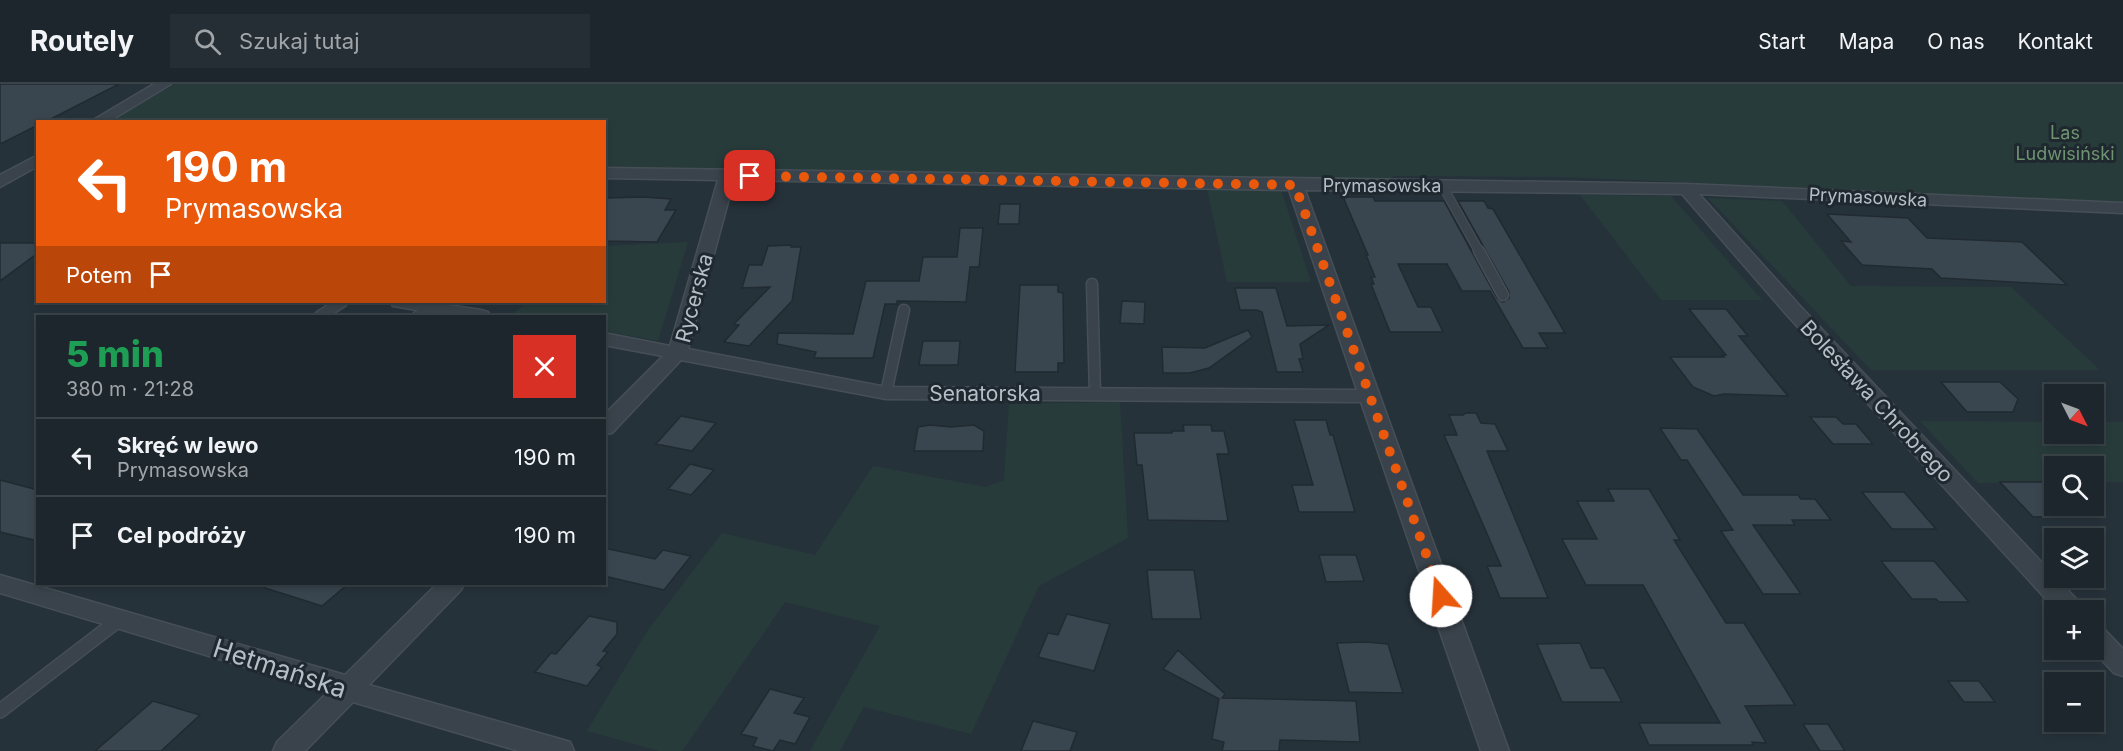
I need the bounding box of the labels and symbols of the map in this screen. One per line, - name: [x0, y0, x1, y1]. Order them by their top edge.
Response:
- park label: Las Ludwisiński: [2015, 122, 2115, 164]
- pin: [724, 150, 775, 201]
- street label: Prymasowska: [1323, 175, 1441, 196]
- street label: Prymasowska: [1808, 183, 1928, 211]
- street label: Rycerska: [670, 251, 718, 345]
- street label: Bolesława Chrobrego: [1795, 315, 1959, 487]
- street label: Senatorska: [929, 381, 1041, 406]
- north arrow: [2044, 384, 2104, 444]
- position arrow: [1409, 564, 1473, 628]
- street label: Hetmańska: [209, 632, 351, 704]

